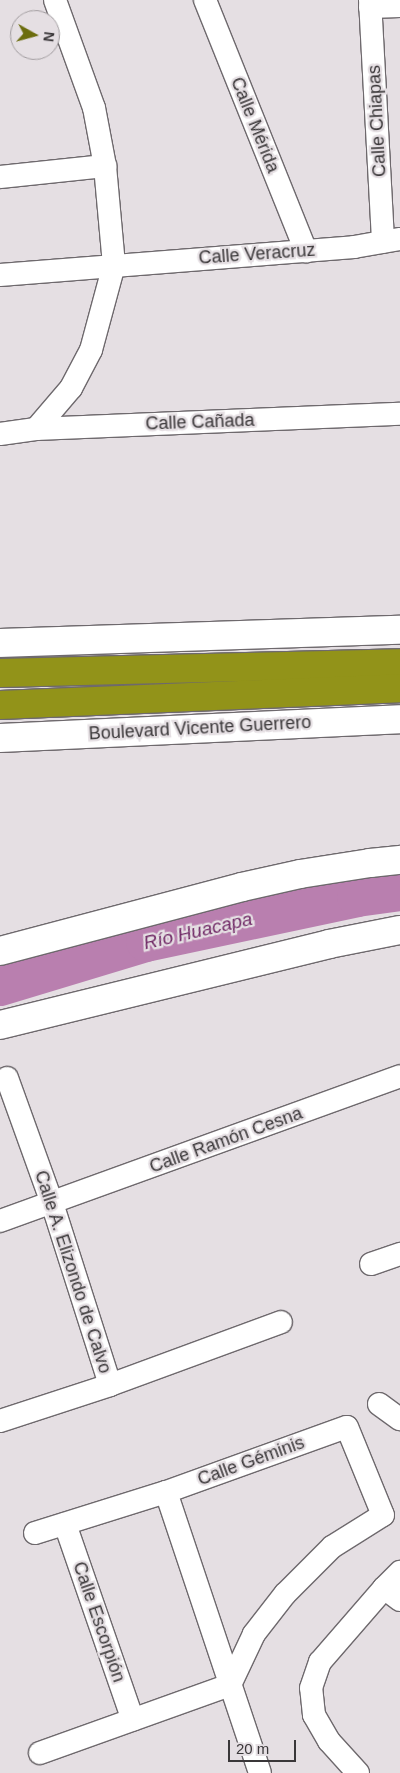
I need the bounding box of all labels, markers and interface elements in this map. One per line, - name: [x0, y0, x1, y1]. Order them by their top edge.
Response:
- north arrow: [10, 10, 60, 60]
- text: N: [40, 31, 57, 43]
- street label: Calle Chiapas: [363, 64, 391, 178]
- street label: Calle Mérida: [226, 74, 284, 176]
- street label: Calle Veracruz: [198, 239, 316, 269]
- street label: Calle Cañada: [145, 409, 255, 435]
- street label: Boulevard Vicente Guerrero: [88, 711, 312, 745]
- water label: Río Huacapa: [141, 907, 255, 955]
- street label: Calle Ramón Cesna: [147, 1102, 305, 1178]
- street label: Calle A. Elizondo de Calvo: [30, 1167, 116, 1377]
- street label: Calle Géminis: [195, 1432, 307, 1490]
- street label: Calle Escorpión: [68, 1559, 130, 1685]
- scale bar: [230, 1730, 298, 1762]
- text: 20 m: [236, 1740, 269, 1757]

